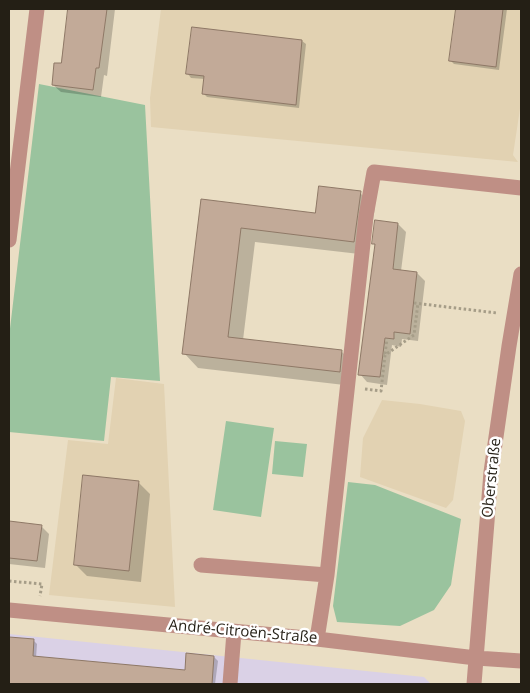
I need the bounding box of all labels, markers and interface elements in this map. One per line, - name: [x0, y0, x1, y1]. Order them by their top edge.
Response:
- street label: Oberstraße: [479, 437, 505, 519]
- street label: André-Citroën-Straße: [168, 617, 318, 647]

